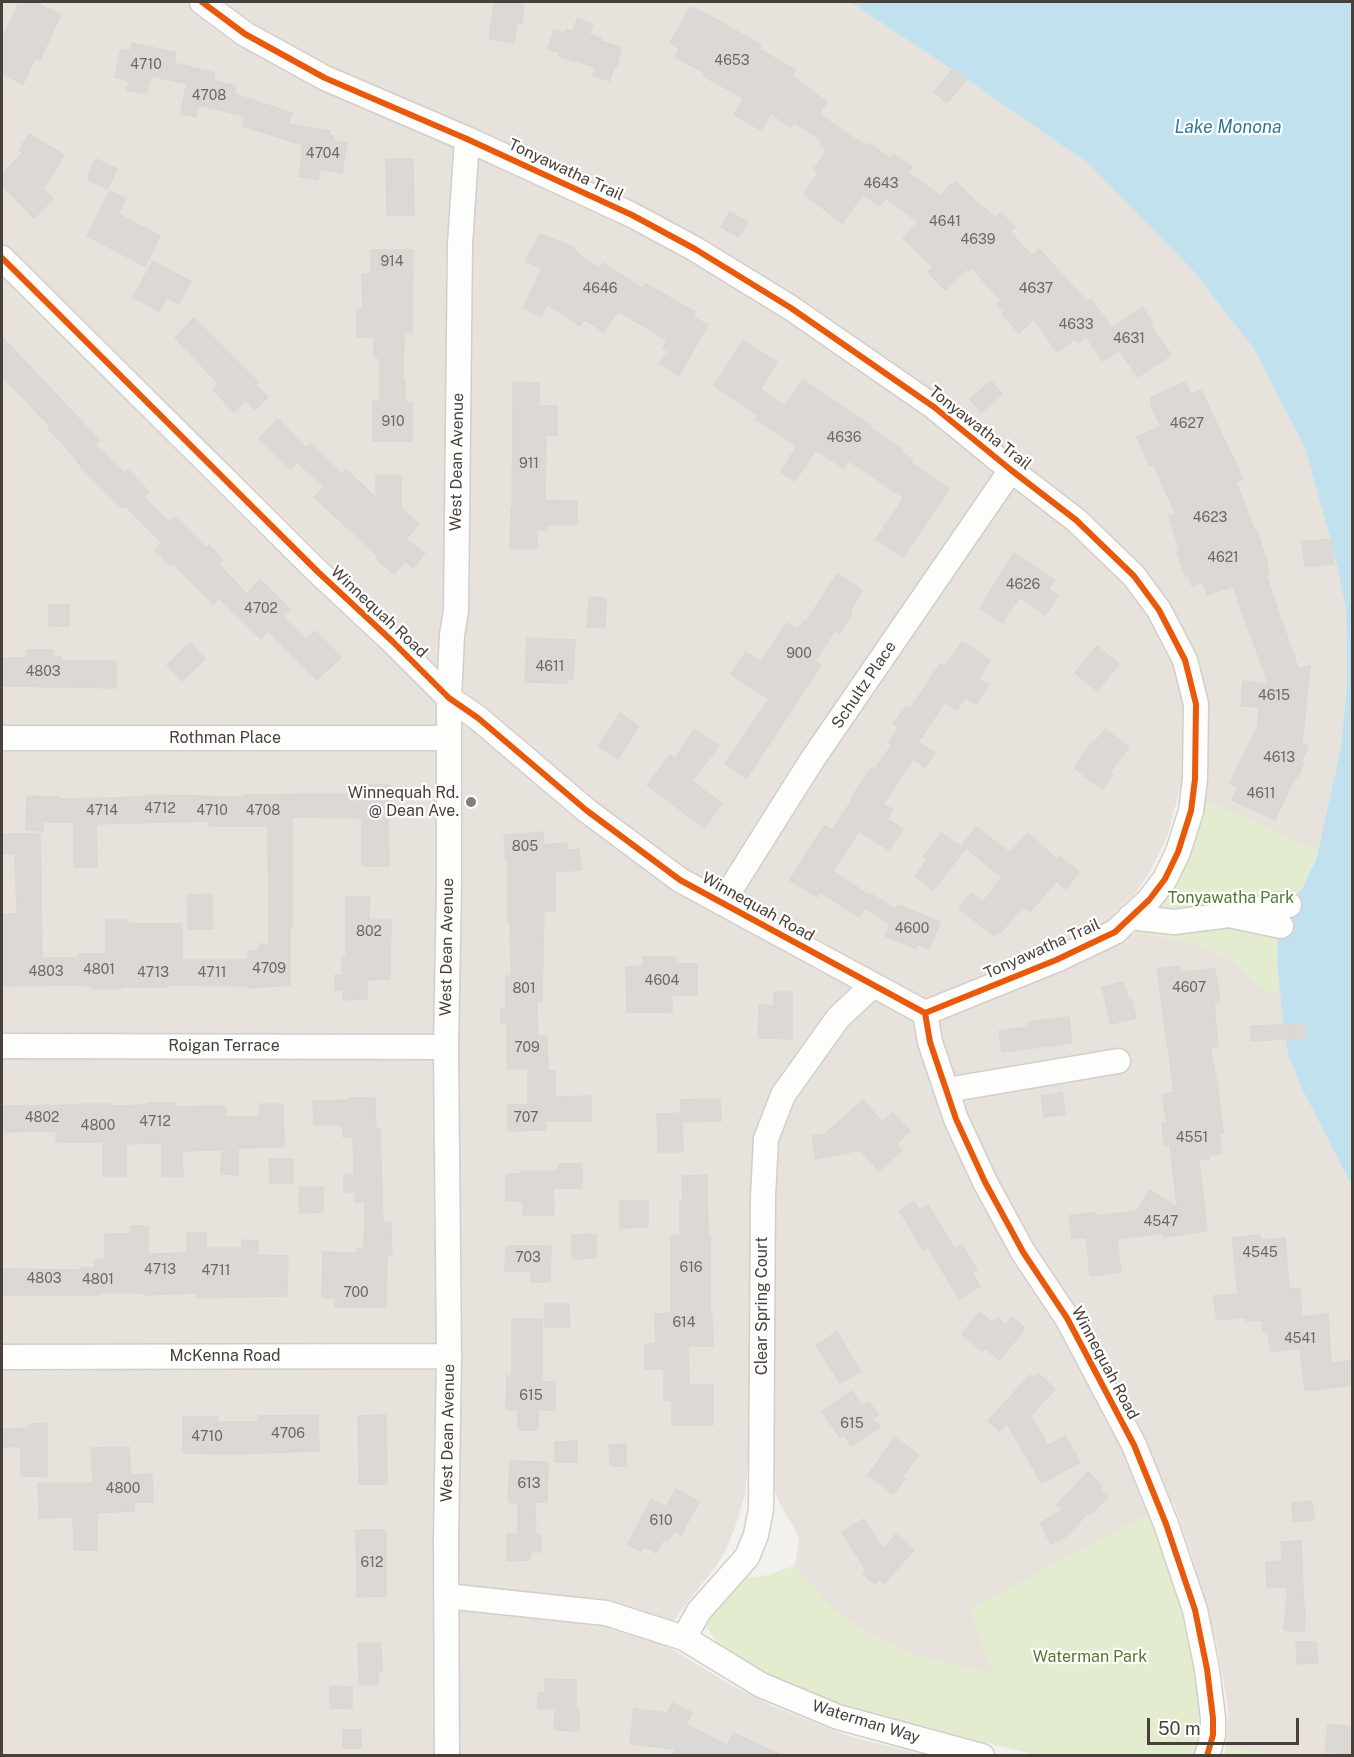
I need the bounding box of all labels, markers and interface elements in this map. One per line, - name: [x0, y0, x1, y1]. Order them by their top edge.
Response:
- house number: 4653: [714, 53, 750, 69]
- house number: 4710: [130, 57, 162, 73]
- house number: 4708: [192, 88, 226, 104]
- water label: Lake Monona: [1174, 116, 1282, 138]
- street label: Tonyawatha Trail: [505, 135, 627, 205]
- house number: 4704: [306, 146, 340, 162]
- house number: 4643: [863, 176, 899, 192]
- house number: 4641: [929, 214, 961, 230]
- house number: 4639: [961, 232, 995, 248]
- house number: 914: [380, 254, 404, 270]
- house number: 4646: [582, 281, 618, 297]
- house number: 4637: [1019, 281, 1053, 297]
- house number: 4633: [1059, 317, 1093, 333]
- house number: 4631: [1113, 331, 1145, 347]
- street label: Tonyawatha Trail: [925, 382, 1035, 474]
- street label: West Dean Avenue: [446, 393, 468, 531]
- house number: 910: [381, 414, 405, 430]
- house number: 4627: [1170, 416, 1204, 432]
- house number: 4636: [827, 430, 861, 446]
- house number: 911: [519, 456, 539, 472]
- house number: 4623: [1193, 510, 1227, 526]
- house number: 4621: [1207, 550, 1239, 566]
- street label: Winnequah Road: [327, 562, 431, 662]
- house number: 4626: [1006, 577, 1040, 593]
- house number: 4702: [244, 601, 278, 617]
- street label: Schultz Place: [828, 638, 900, 732]
- house number: 900: [786, 646, 812, 662]
- house number: 4611: [536, 659, 564, 675]
- house number: 4803: [25, 664, 61, 680]
- house number: 4615: [1258, 688, 1290, 704]
- street label: Rothman Place: [169, 728, 281, 748]
- house number: 4613: [1263, 750, 1295, 766]
- place label: Winnequah Rd. @ Dean Ave.: [348, 783, 459, 821]
- house number: 4611: [1247, 786, 1275, 802]
- marker: Winnequah Rd. @ Dean Ave.: [464, 795, 478, 809]
- house number: 4712: [144, 801, 176, 817]
- house number: 4714: [86, 803, 118, 819]
- house number: 4710: [196, 803, 228, 819]
- house number: 4708: [246, 803, 280, 819]
- house number: 805: [512, 839, 538, 855]
- street label: Winnequah Road: [698, 868, 818, 946]
- street label: West Dean Avenue: [436, 878, 458, 1016]
- park label: Tonyawatha Park: [1168, 888, 1294, 908]
- street label: Tonyawatha Trail: [981, 915, 1103, 983]
- house number: 4600: [895, 921, 929, 937]
- house number: 802: [356, 924, 382, 940]
- house number: 4709: [252, 961, 286, 977]
- house number: 4801: [83, 962, 115, 978]
- house number: 4803: [28, 964, 64, 980]
- house number: 4713: [137, 965, 169, 981]
- house number: 4711: [198, 965, 226, 981]
- house number: 4604: [645, 973, 679, 989]
- house number: 4607: [1172, 980, 1206, 996]
- house number: 801: [512, 981, 536, 997]
- street label: Roigan Terrace: [168, 1036, 280, 1056]
- house number: 709: [514, 1040, 540, 1056]
- house number: 4802: [25, 1110, 59, 1126]
- house number: 707: [514, 1110, 538, 1126]
- house number: 4712: [139, 1114, 171, 1130]
- house number: 4800: [81, 1118, 115, 1134]
- house number: 4551: [1176, 1130, 1208, 1146]
- house number: 4547: [1144, 1214, 1178, 1230]
- street label: Clear Spring Court: [752, 1237, 772, 1375]
- house number: 4545: [1242, 1245, 1278, 1261]
- house number: 703: [515, 1250, 541, 1266]
- house number: 616: [679, 1260, 703, 1276]
- house number: 4713: [144, 1262, 176, 1278]
- house number: 4711: [202, 1263, 230, 1279]
- house number: 4803: [26, 1271, 62, 1287]
- house number: 4801: [82, 1272, 114, 1288]
- house number: 700: [343, 1285, 369, 1301]
- street label: Winnequah Road: [1067, 1303, 1143, 1423]
- house number: 614: [672, 1315, 696, 1331]
- house number: 4541: [1284, 1331, 1316, 1347]
- street label: McKenna Road: [169, 1346, 281, 1366]
- street label: West Dean Avenue: [437, 1364, 459, 1502]
- house number: 615: [519, 1388, 543, 1404]
- house number: 615: [840, 1416, 864, 1432]
- house number: 4706: [271, 1426, 305, 1442]
- house number: 4710: [191, 1429, 223, 1445]
- house number: 613: [517, 1476, 541, 1492]
- house number: 4800: [106, 1481, 140, 1497]
- house number: 610: [650, 1513, 672, 1529]
- house number: 612: [361, 1555, 383, 1571]
- park label: Waterman Park: [1033, 1647, 1147, 1667]
- street label: Waterman Way: [810, 1696, 922, 1748]
- scale bar: [1150, 1706, 1302, 1744]
- text: 50 m: [1158, 1718, 1201, 1739]

